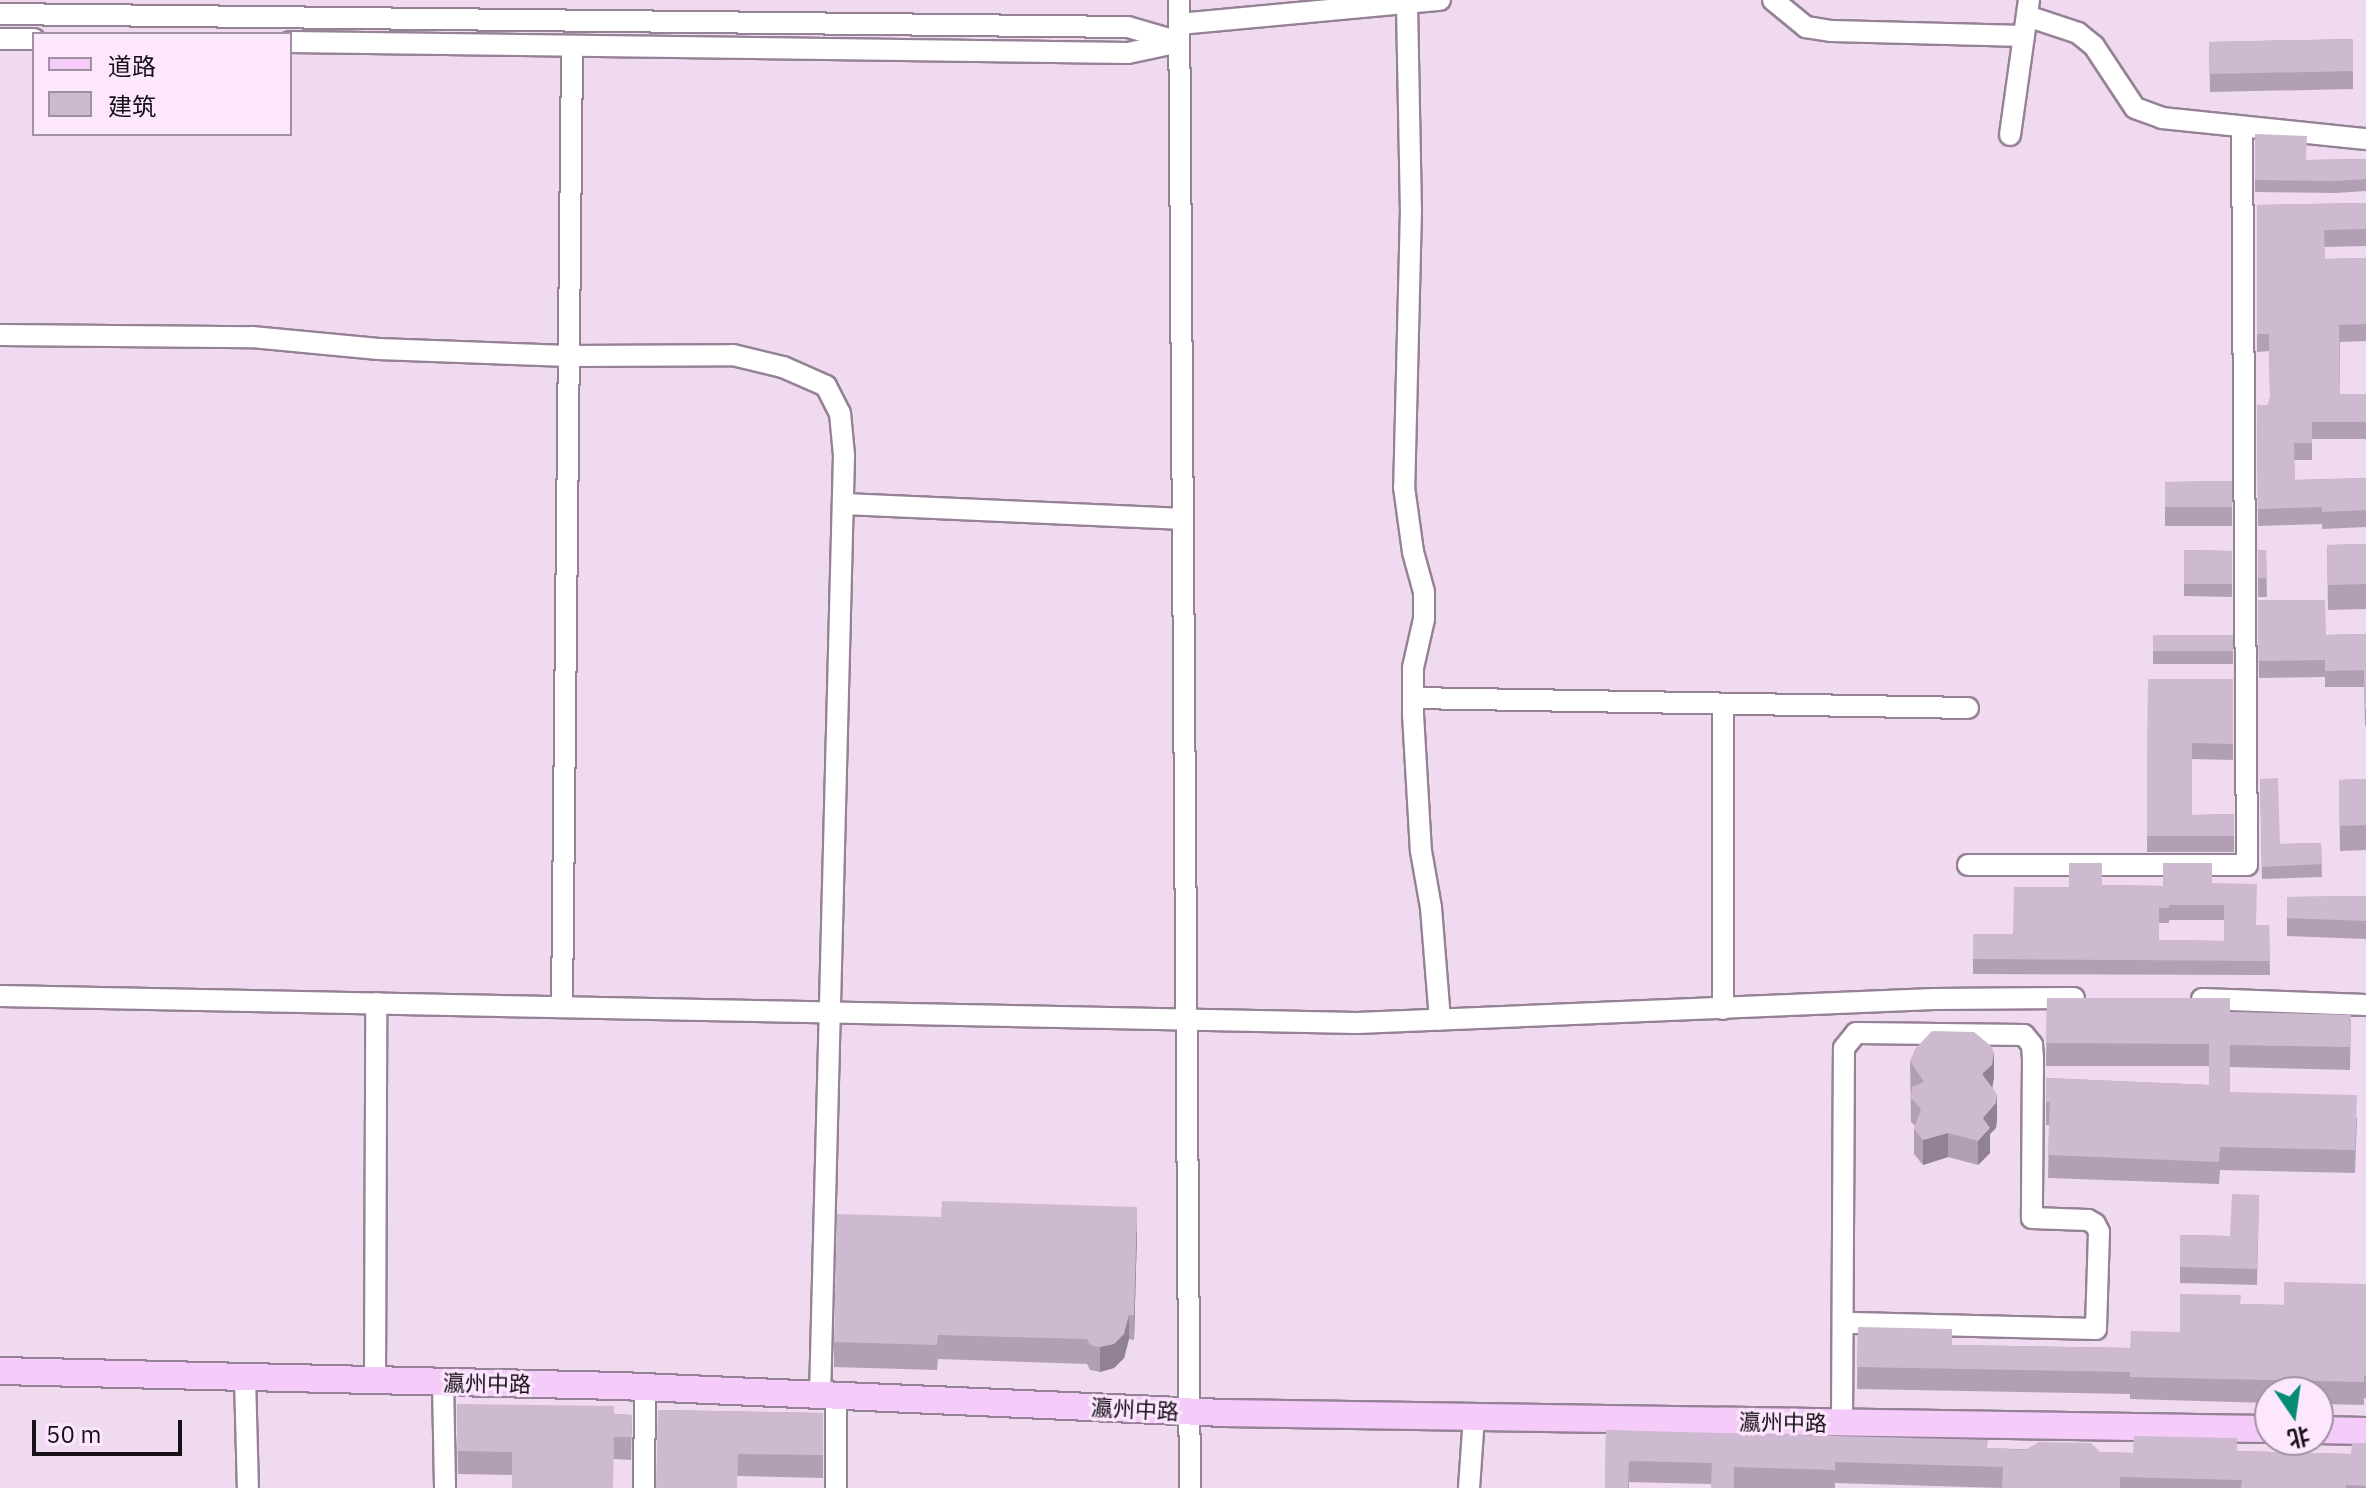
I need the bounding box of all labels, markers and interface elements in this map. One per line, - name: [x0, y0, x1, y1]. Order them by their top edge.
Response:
- legend: [32, 32, 292, 136]
- text: 道路: [108, 50, 156, 82]
- text: 建筑: [108, 90, 156, 122]
- street label: 瀛州中路: [443, 1369, 531, 1397]
- north arrow: [2254, 1376, 2334, 1456]
- street label: 瀛州中路: [1090, 1394, 1180, 1424]
- scale bar: [36, 1404, 186, 1454]
- street label: 瀛州中路: [1739, 1408, 1827, 1436]
- text: 50 m: [46, 1418, 101, 1450]
- text: 北: [2285, 1421, 2313, 1455]

